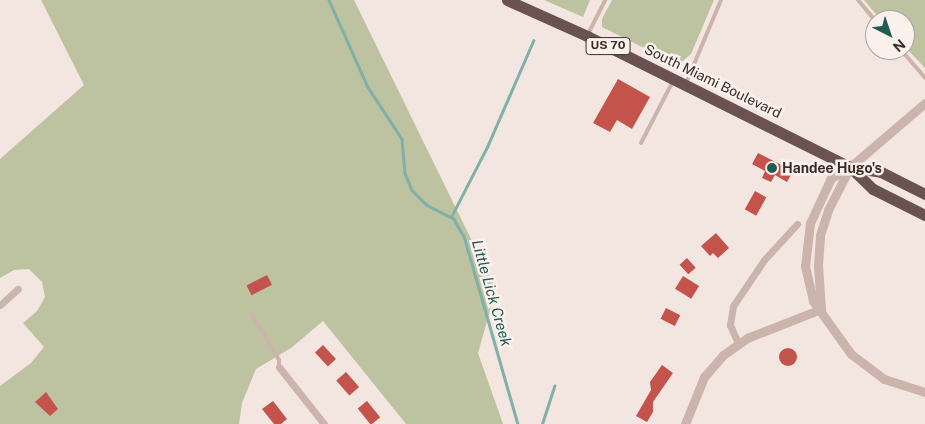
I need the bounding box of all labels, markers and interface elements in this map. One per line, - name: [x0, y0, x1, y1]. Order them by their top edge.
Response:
- north arrow: [865, 10, 915, 60]
- road number: US 70: [586, 36, 630, 56]
- text: N: [890, 36, 909, 55]
- street label: South Miami Boulevard: [642, 40, 784, 122]
- place label: Handee Hugo's: [782, 160, 882, 176]
- marker: Handee Hugo's: [766, 162, 778, 174]
- water label: Little Lick Creek: [468, 238, 516, 348]

